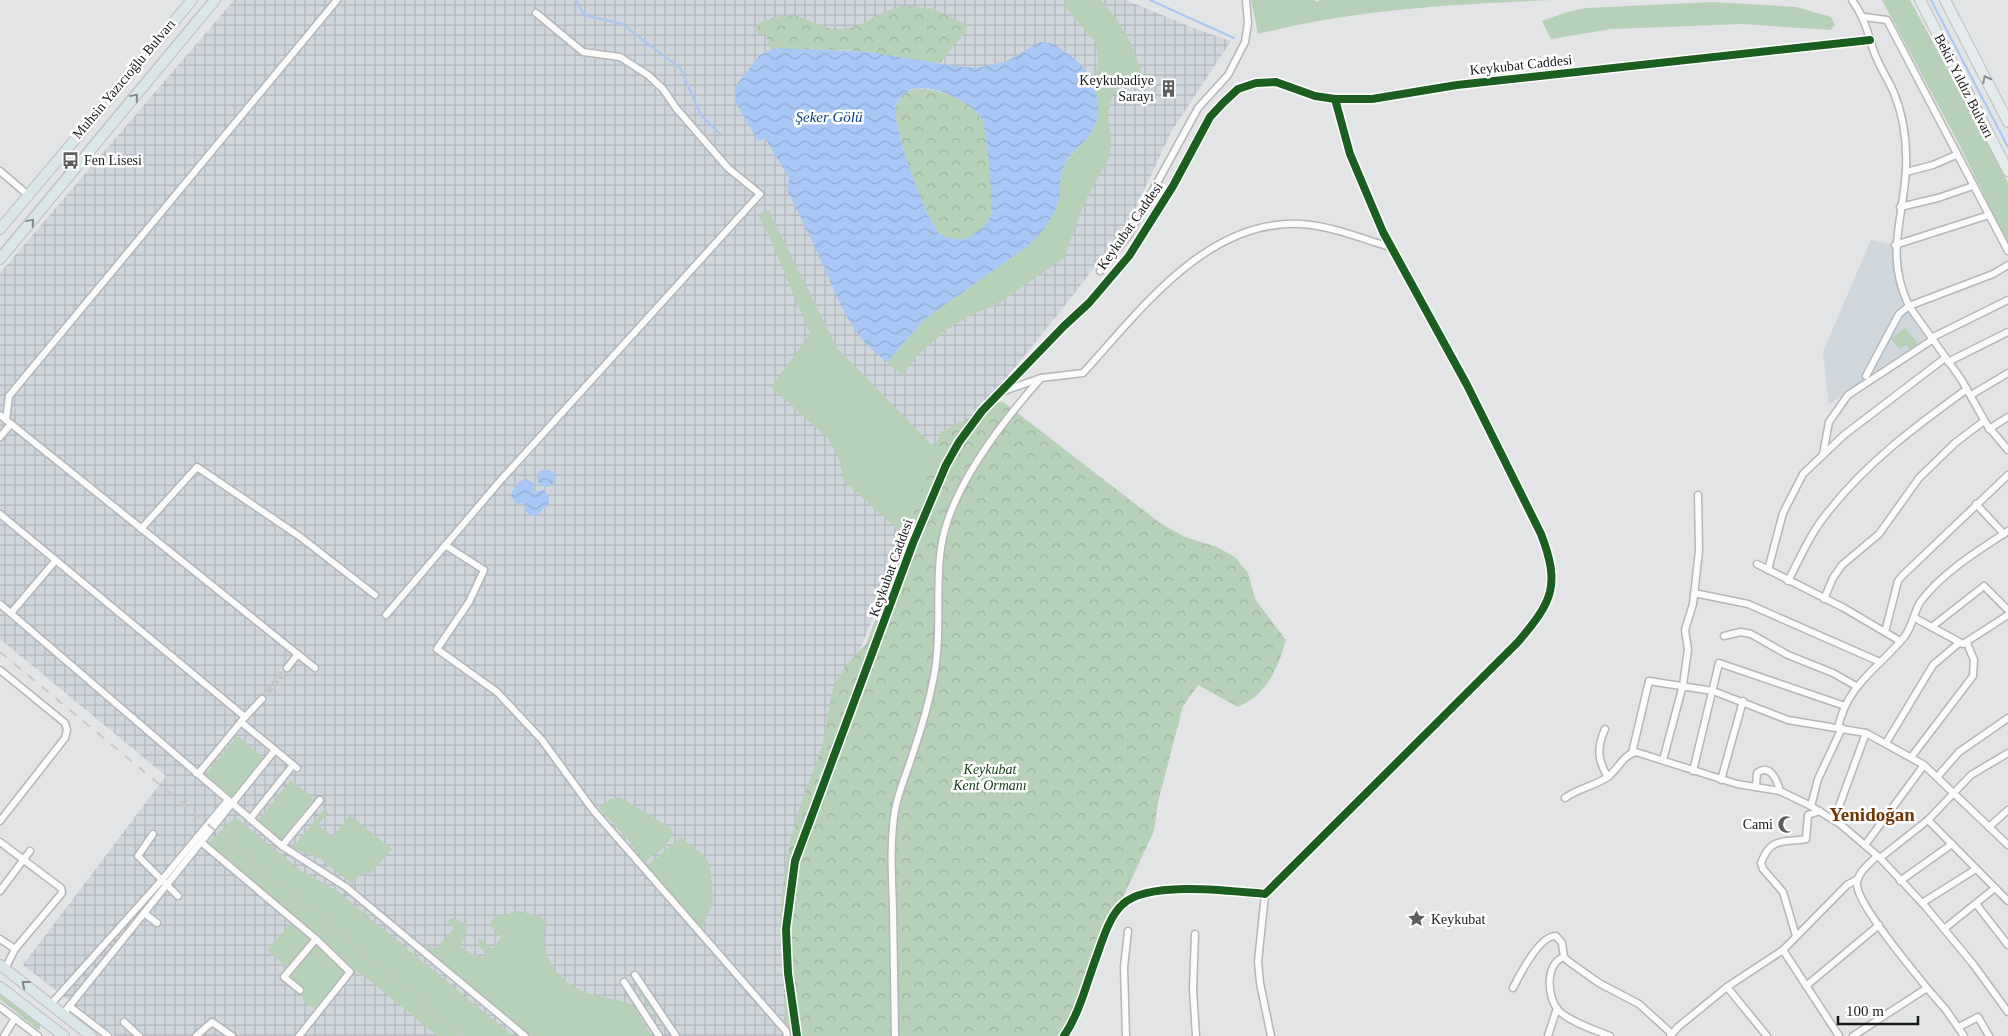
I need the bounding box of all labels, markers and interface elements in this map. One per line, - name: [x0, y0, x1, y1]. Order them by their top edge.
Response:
- street label: Muhsin Yazıcıoğlu Bulvarı: [70, 16, 178, 142]
- street label: Bekir Yıldız Bulvarı: [1931, 32, 1997, 141]
- street label: Keykubat Caddesi: [1469, 52, 1573, 78]
- place label: Keykubadiye Sarayı: [1079, 73, 1154, 104]
- one-way arrow: [1982, 75, 1992, 84]
- building icon: Keykubadiye Sarayı: [1158, 78, 1178, 98]
- one-way arrow: [129, 93, 138, 102]
- water label: Şeker Gölü: [795, 109, 863, 125]
- bus stop icon: Fen Lisesi: [60, 150, 80, 170]
- place label: Fen Lisesi: [84, 153, 142, 168]
- street label: Keykubat Caddesi: [1094, 179, 1166, 273]
- one-way arrow: [26, 218, 35, 227]
- street label: Keykubat Caddesi: [866, 517, 916, 619]
- park label: Keykubat Kent Ormanı: [952, 762, 1027, 793]
- district label: Yenidoğan: [1829, 804, 1915, 825]
- mosque icon: Cami: [1777, 814, 1797, 834]
- place label: Cami: [1743, 817, 1773, 832]
- place icon: Keykubat: [1407, 909, 1427, 929]
- place label: Keykubat: [1431, 912, 1486, 927]
- one-way arrow: [22, 982, 31, 990]
- scale bar: [1838, 994, 1918, 1026]
- text: 100 m: [1846, 1003, 1884, 1019]

